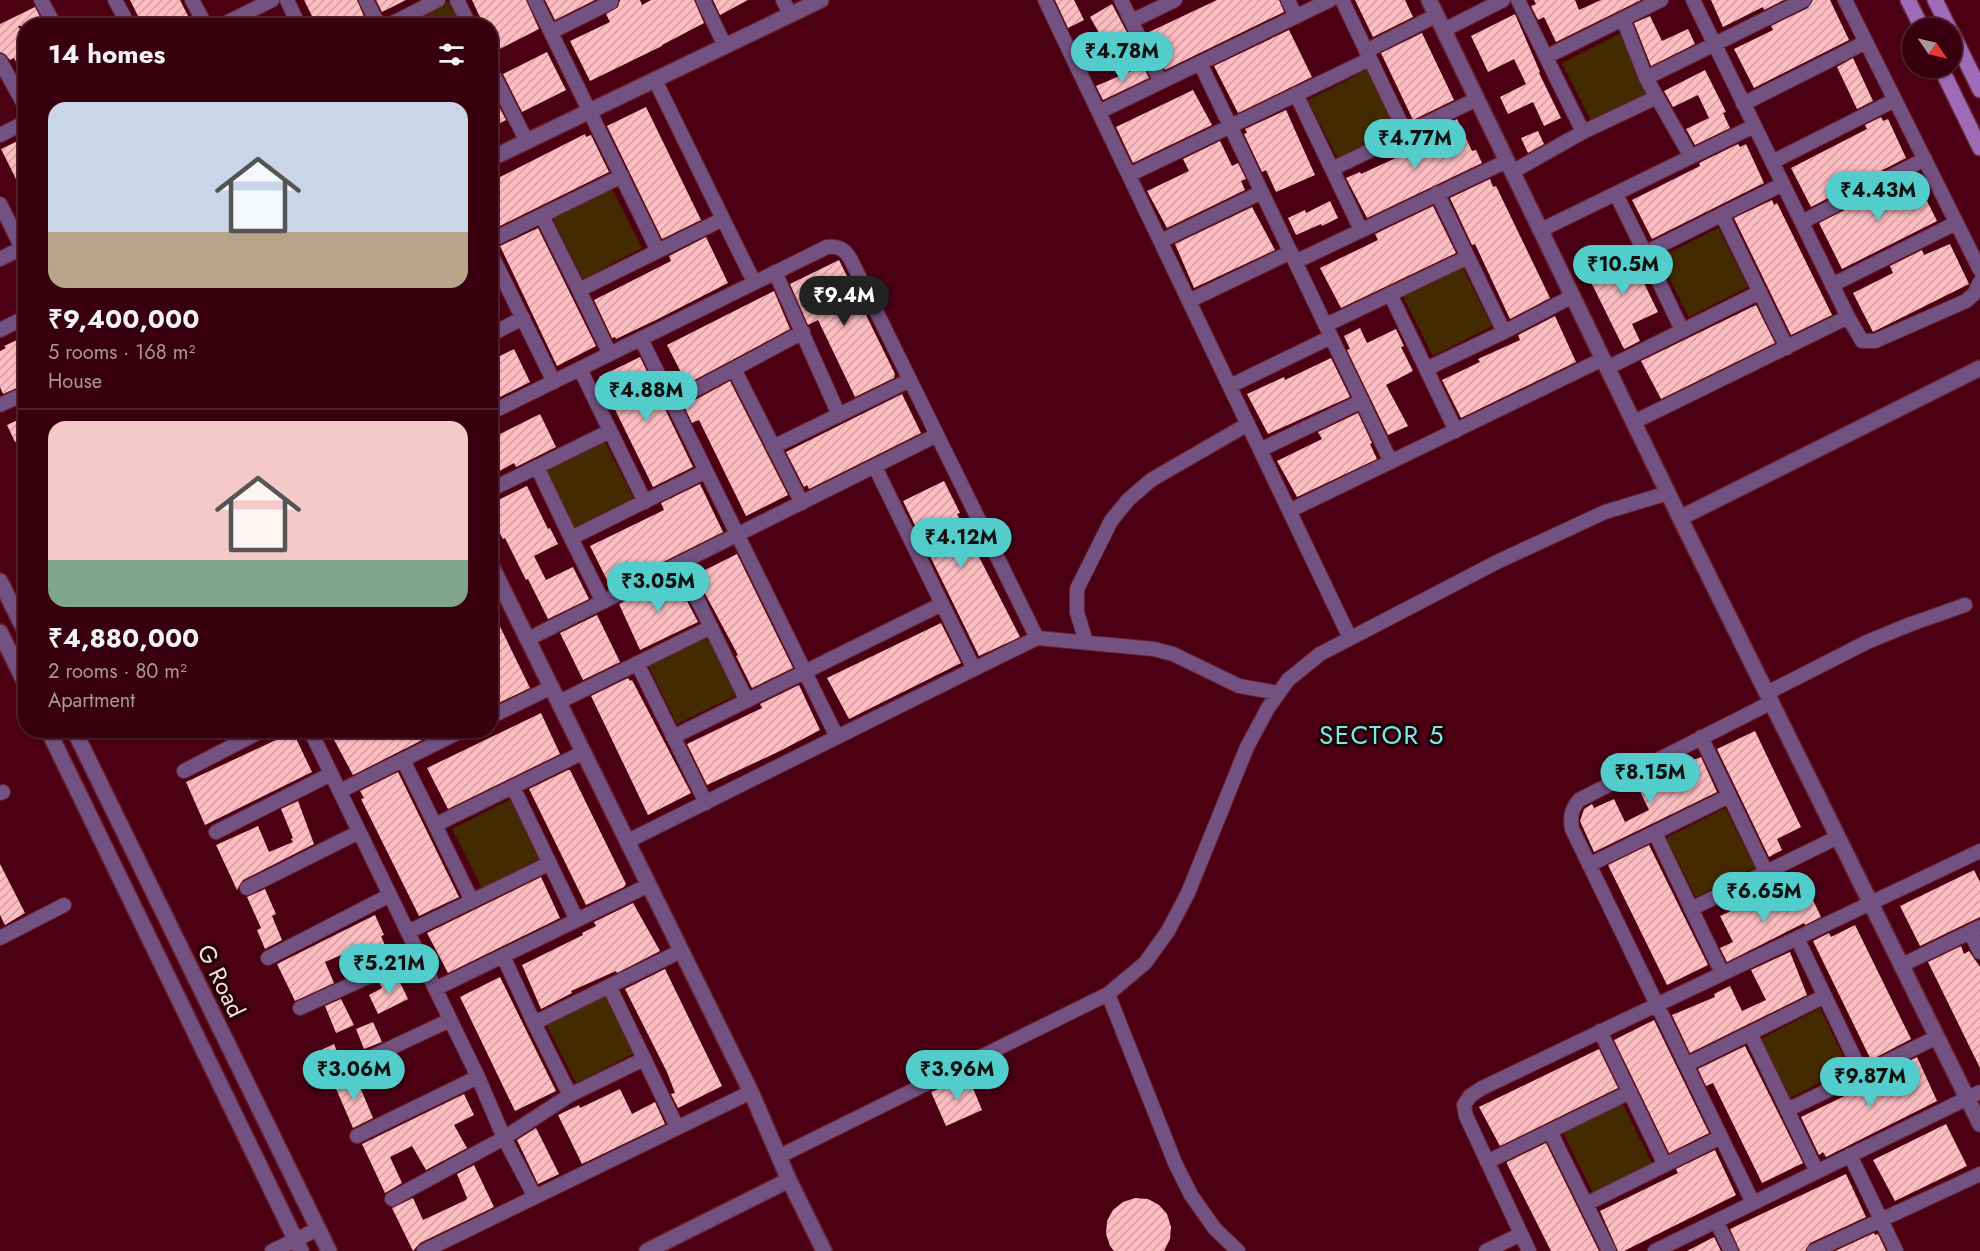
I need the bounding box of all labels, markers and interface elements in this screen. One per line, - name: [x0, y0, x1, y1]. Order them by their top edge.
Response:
- north arrow: [1902, 18, 1962, 78]
- map controls: [1902, 18, 1962, 78]
- pin: ₹4.78M: [1073, 32, 1171, 83]
- text: 14 homes: [48, 35, 165, 73]
- text: ₹4.78M: [1085, 37, 1159, 66]
- icon: filters: [435, 38, 468, 71]
- pin: ₹4.77M: [1366, 119, 1464, 170]
- text: ₹4.77M: [1378, 124, 1452, 153]
- icon: home: [204, 141, 312, 249]
- pin: ₹4.43M: [1829, 171, 1927, 222]
- text: ₹4.43M: [1840, 176, 1916, 205]
- pin: ₹10.5M: [1574, 245, 1672, 296]
- text: ₹10.5M: [1587, 250, 1659, 279]
- pin: ₹9.4M: [802, 276, 886, 327]
- text: ₹9.4M: [813, 281, 875, 310]
- text: ₹9,400,000: [48, 300, 200, 338]
- text: 5 rooms · 168 m²: [48, 338, 195, 367]
- text: House: [48, 367, 102, 396]
- pin: ₹4.88M: [597, 371, 695, 422]
- text: ₹4.88M: [609, 376, 683, 405]
- icon: home: [204, 460, 312, 568]
- pin: ₹4.12M: [912, 518, 1010, 569]
- text: ₹4.12M: [925, 523, 997, 552]
- pin: ₹3.05M: [609, 562, 707, 613]
- text: ₹3.05M: [621, 567, 695, 596]
- text: ₹4,880,000: [48, 619, 199, 657]
- text: 2 rooms · 80 m²: [48, 657, 187, 686]
- text: Apartment: [48, 686, 135, 715]
- district label: SECTOR 5: [1319, 716, 1445, 754]
- pin: ₹8.15M: [1601, 753, 1699, 804]
- text: ₹8.15M: [1614, 758, 1686, 787]
- pin: ₹6.65M: [1715, 872, 1813, 923]
- text: ₹6.65M: [1726, 877, 1802, 906]
- street label: G Road: [189, 938, 254, 1023]
- pin: ₹5.21M: [340, 944, 438, 995]
- text: ₹5.21M: [353, 949, 425, 978]
- pin: ₹3.06M: [305, 1050, 403, 1101]
- pin: ₹3.96M: [908, 1050, 1006, 1101]
- text: ₹3.06M: [317, 1055, 391, 1084]
- text: ₹3.96M: [920, 1055, 994, 1084]
- pin: ₹9.87M: [1821, 1057, 1919, 1108]
- text: ₹9.87M: [1834, 1062, 1906, 1091]

